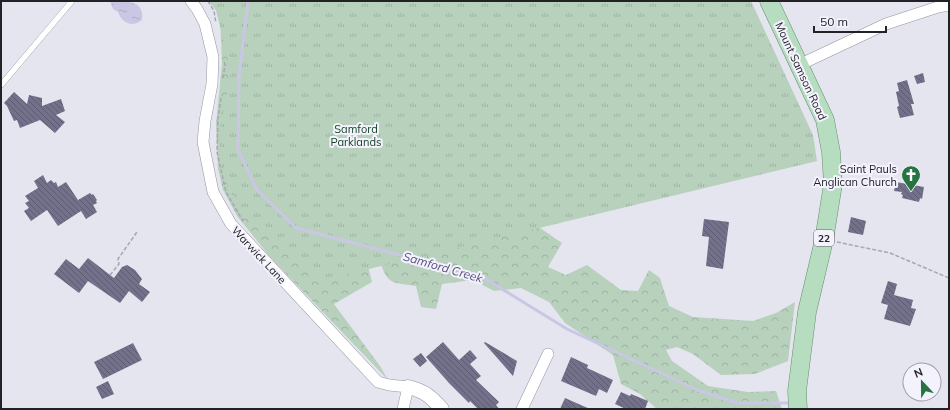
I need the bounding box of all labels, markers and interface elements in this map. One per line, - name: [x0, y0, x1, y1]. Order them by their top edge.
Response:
- scale bar: [814, 8, 886, 34]
- text: 50 m: [820, 14, 848, 29]
- street label: Mount Samson Road: [772, 20, 830, 122]
- park label: Samford Parklands: [331, 122, 381, 149]
- place label: Saint Pauls Anglican Church: [813, 162, 897, 189]
- church icon: Saint Pauls Anglican Church: [900, 164, 922, 192]
- street label: Warwick Lane: [229, 223, 289, 287]
- road number: 22: [814, 230, 834, 246]
- water label: Samford Creek: [401, 248, 485, 286]
- north arrow: [902, 362, 942, 402]
- text: N: [912, 365, 925, 381]

